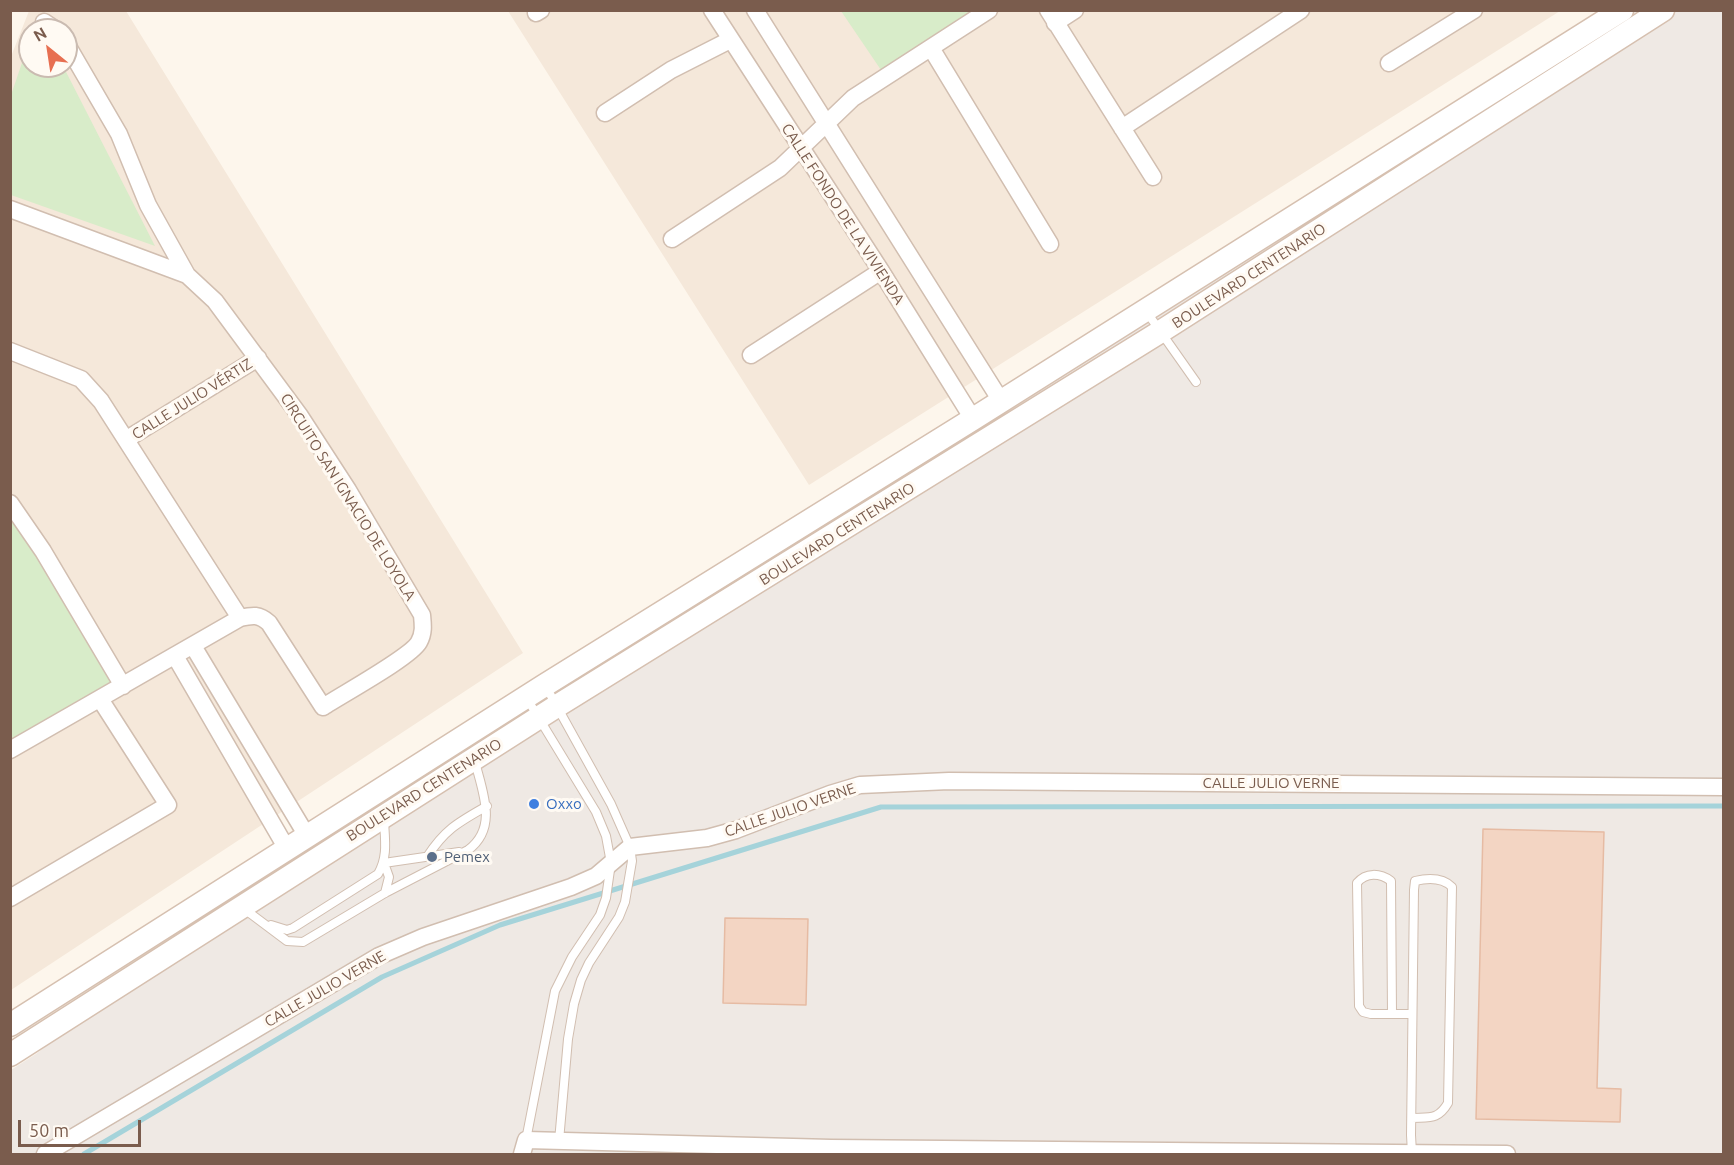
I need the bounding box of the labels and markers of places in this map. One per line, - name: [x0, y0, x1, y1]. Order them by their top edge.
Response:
- place label: Oxxo: [546, 795, 582, 813]
- marker: Oxxo: [527, 797, 541, 811]
- place label: Pemex: [444, 848, 490, 866]
- marker: Pemex: [425, 850, 439, 864]

